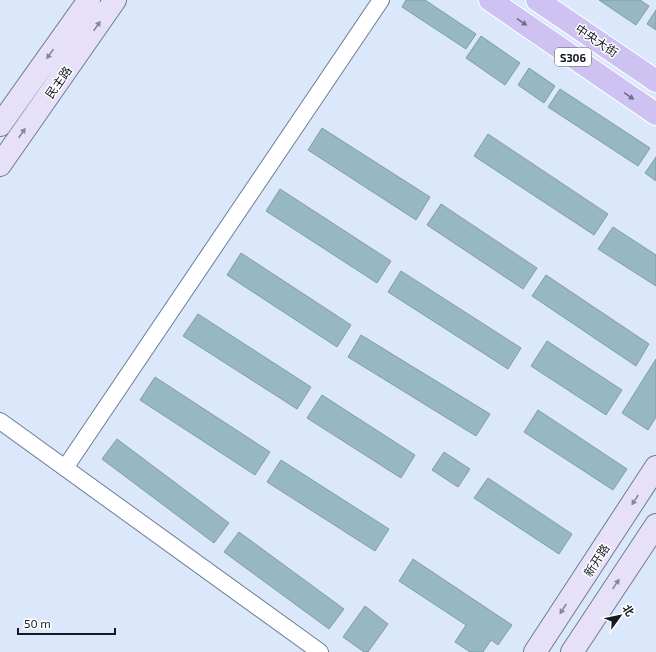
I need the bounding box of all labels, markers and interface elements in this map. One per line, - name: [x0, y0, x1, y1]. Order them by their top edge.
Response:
- one-way arrow: [517, 18, 527, 26]
- one-way arrow: [93, 21, 101, 31]
- street label: 中央大街: [573, 21, 621, 59]
- road number: S306: [555, 48, 591, 66]
- one-way arrow: [46, 49, 54, 60]
- street label: 民主路: [42, 63, 74, 101]
- one-way arrow: [624, 92, 634, 100]
- one-way arrow: [18, 128, 26, 138]
- one-way arrow: [631, 494, 638, 506]
- street label: 新开路: [580, 541, 612, 579]
- one-way arrow: [612, 579, 620, 590]
- north arrow: [600, 596, 640, 636]
- text: 北: [620, 602, 637, 618]
- one-way arrow: [560, 603, 567, 615]
- scale bar: [18, 610, 115, 636]
- text: 50 m: [24, 616, 51, 630]

